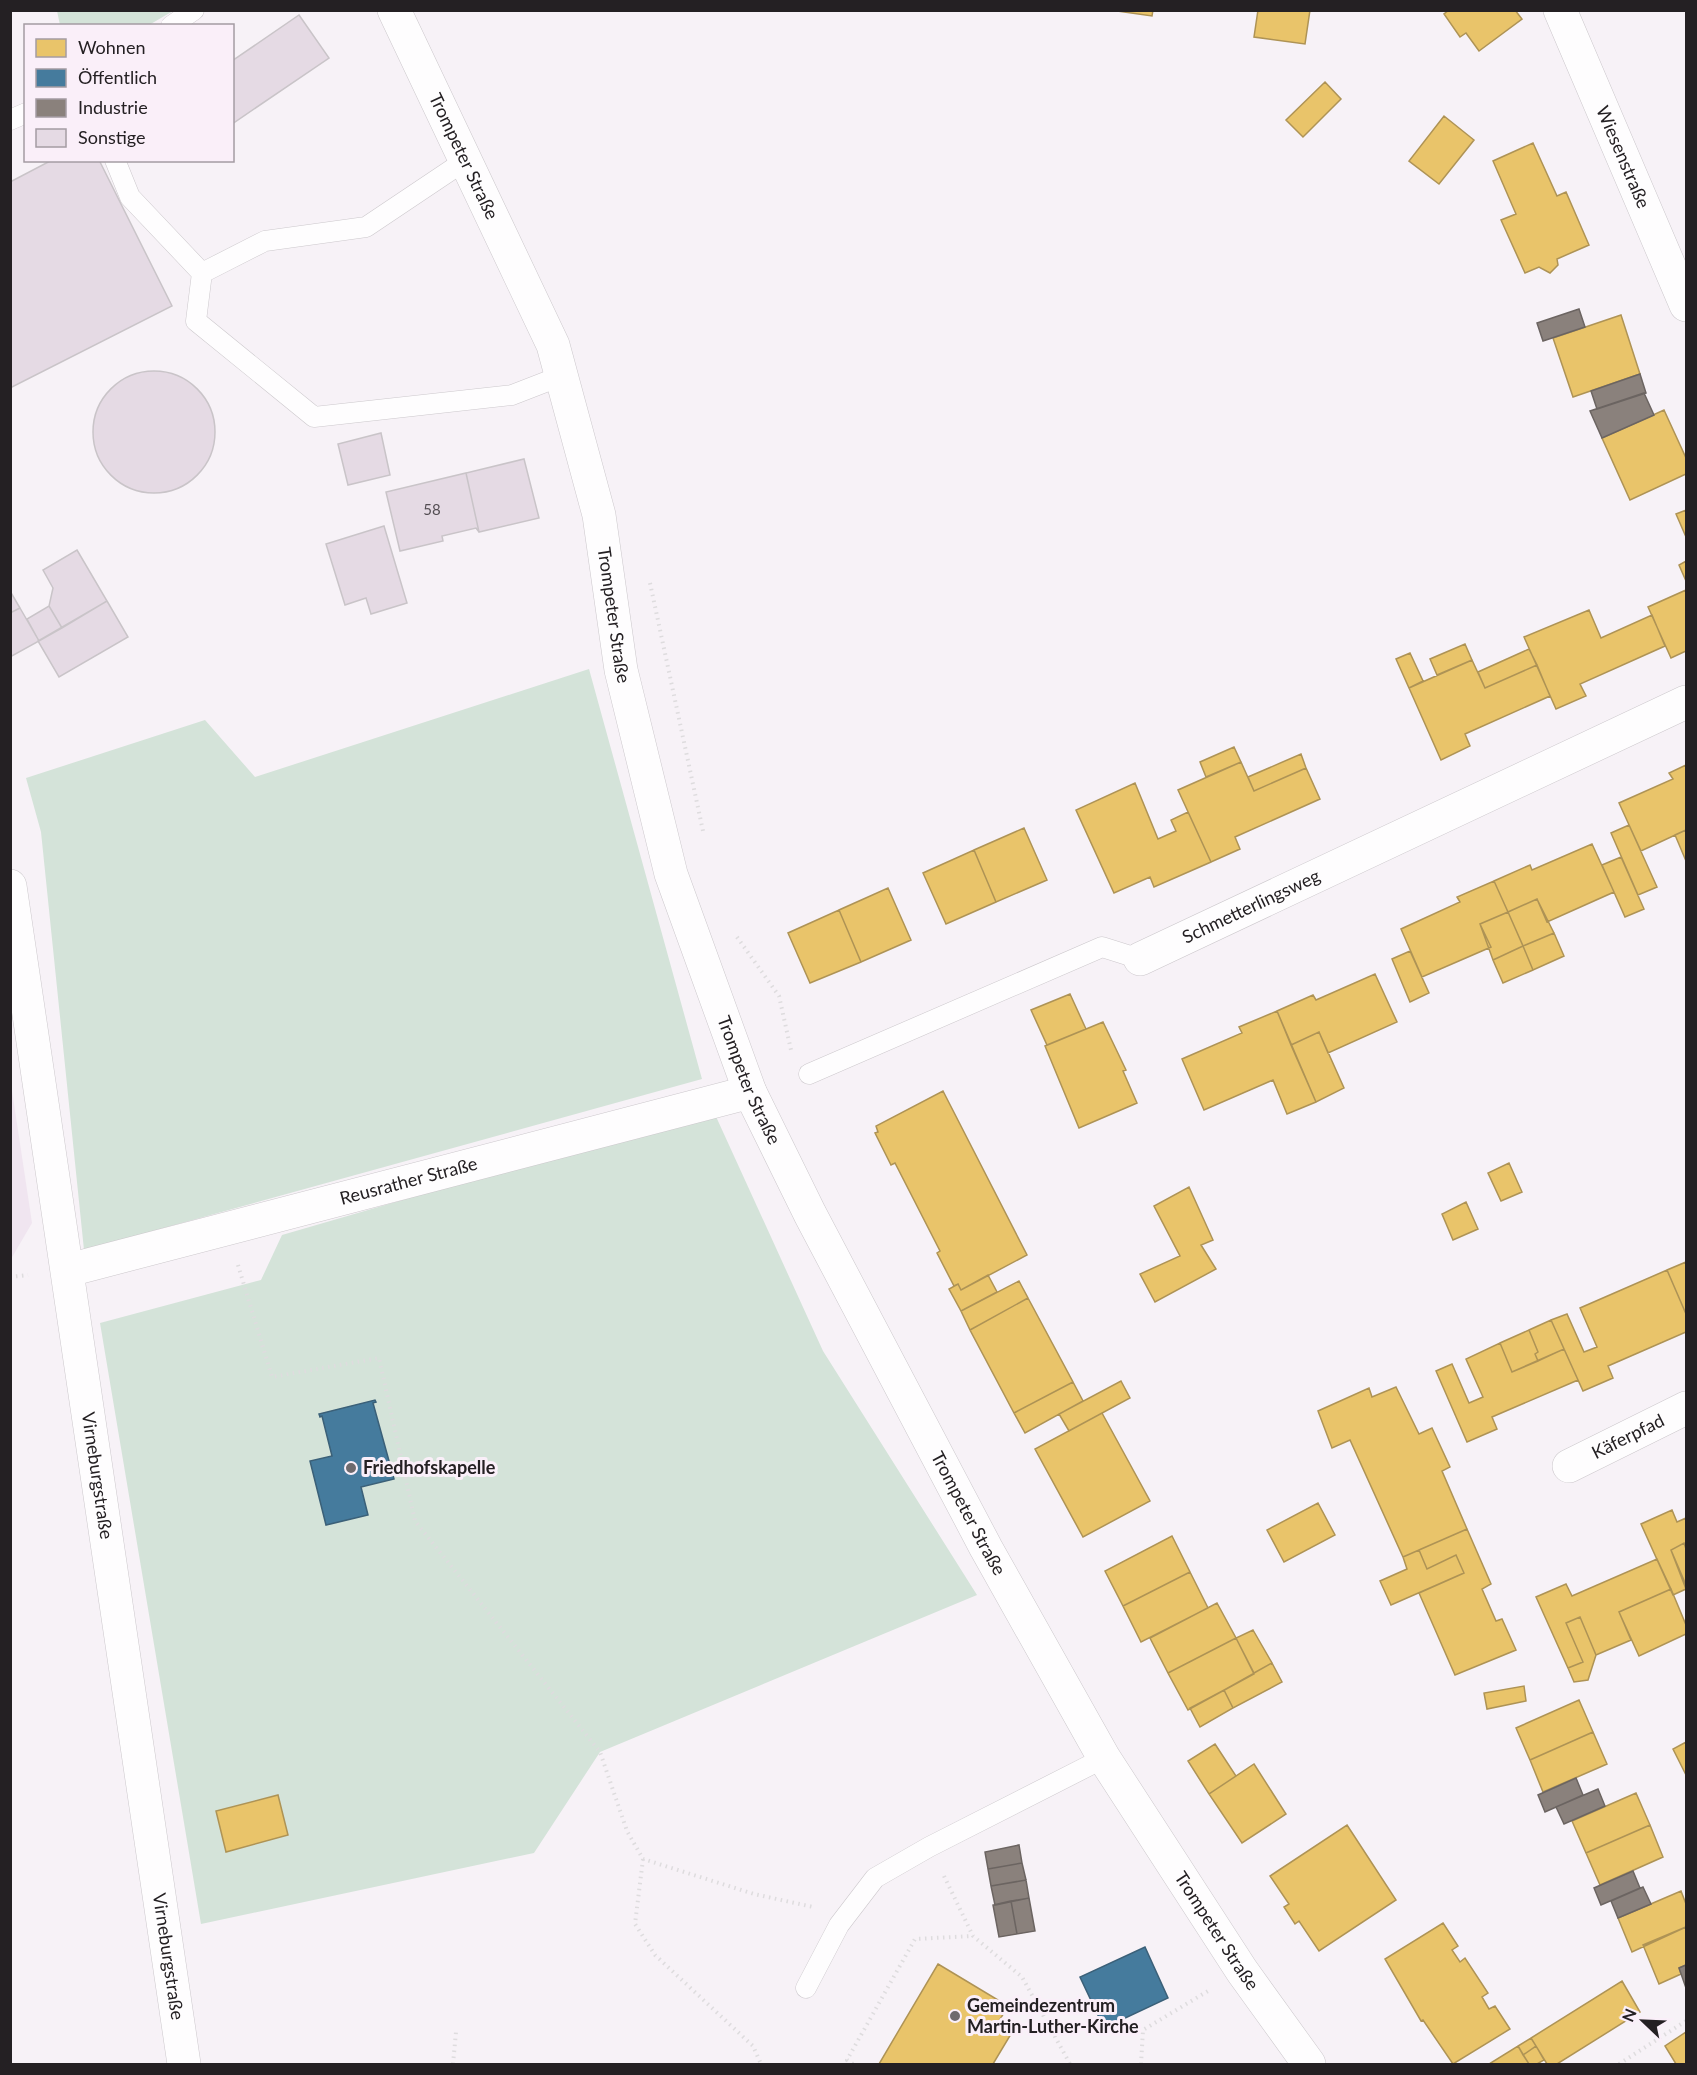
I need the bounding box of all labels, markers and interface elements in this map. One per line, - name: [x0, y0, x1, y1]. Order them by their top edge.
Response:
- legend: [24, 24, 234, 162]
- text: Wohnen: [78, 36, 145, 58]
- text: Öffentlich: [78, 66, 157, 88]
- street label: Trompeter Straße: [425, 89, 504, 223]
- text: Industrie: [78, 96, 148, 118]
- street label: Wiesenstraße: [1592, 102, 1655, 211]
- text: Sonstige: [78, 126, 146, 148]
- house number: 58: [423, 500, 441, 518]
- street label: Trompeter Straße: [594, 545, 636, 685]
- street label: Schmetterlingsweg: [1178, 864, 1323, 948]
- street label: Trompeter Straße: [713, 1013, 786, 1148]
- street label: Reusrather Straße: [337, 1152, 479, 1209]
- street label: Käferpfad: [1588, 1409, 1668, 1463]
- street label: Virneburgstraße: [78, 1410, 118, 1540]
- street label: Trompeter Straße: [927, 1447, 1011, 1579]
- place label: Friedhofskapelle: [363, 1456, 496, 1478]
- marker: Friedhofskapelle: [344, 1461, 358, 1475]
- street label: Trompeter Straße: [1170, 1867, 1264, 1994]
- street label: Virneburgstraße: [149, 1891, 189, 2021]
- north arrow: [1613, 1991, 1673, 2051]
- place label: Gemeindezentrum Martin-Luther-Kirche: [967, 1994, 1139, 2037]
- text: N: [1618, 2006, 1640, 2024]
- marker: Gemeindezentrum Martin-Luther-Kirche: [948, 2009, 962, 2023]

